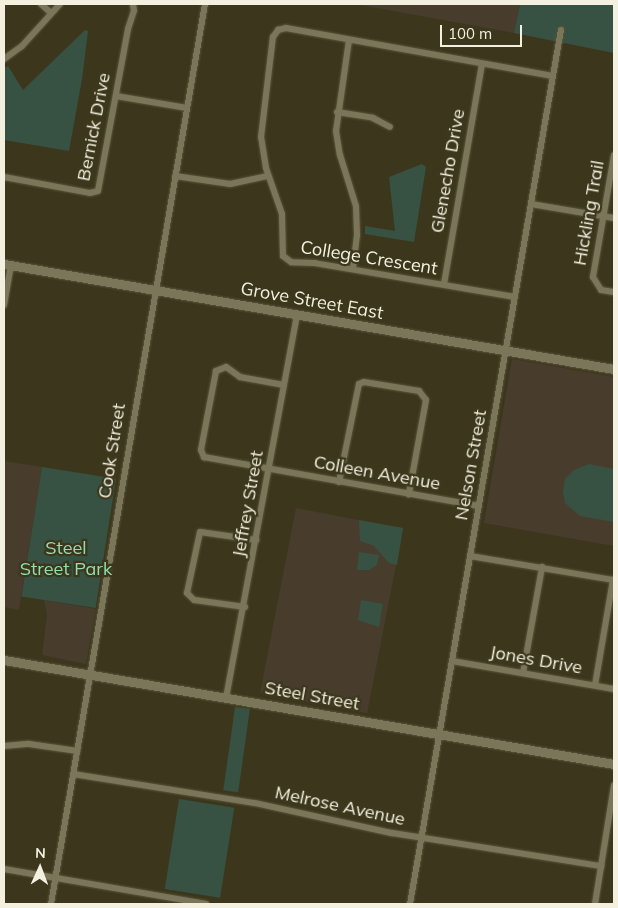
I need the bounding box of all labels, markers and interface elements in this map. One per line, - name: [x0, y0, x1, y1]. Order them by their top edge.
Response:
- scale bar: [443, 15, 526, 47]
- text: 100 m: [448, 24, 492, 43]
- street label: Bernick Drive: [73, 71, 115, 183]
- street label: Glenecho Drive: [426, 107, 470, 235]
- street label: Hickling Trail: [569, 159, 609, 267]
- street label: College Crescent: [299, 237, 439, 279]
- street label: Grove Street East: [239, 278, 385, 324]
- street label: Cook Street: [94, 402, 130, 500]
- street label: Nelson Street: [451, 408, 491, 522]
- street label: Jeffrey Street: [228, 449, 268, 559]
- street label: Colleen Avenue: [312, 451, 442, 495]
- park label: Steel Street Park: [20, 538, 112, 580]
- street label: Jones Drive: [488, 641, 584, 679]
- street label: Steel Street: [263, 677, 361, 715]
- street label: Melrose Avenue: [273, 782, 407, 830]
- north arrow: [15, 843, 65, 893]
- text: N: [35, 844, 46, 862]

